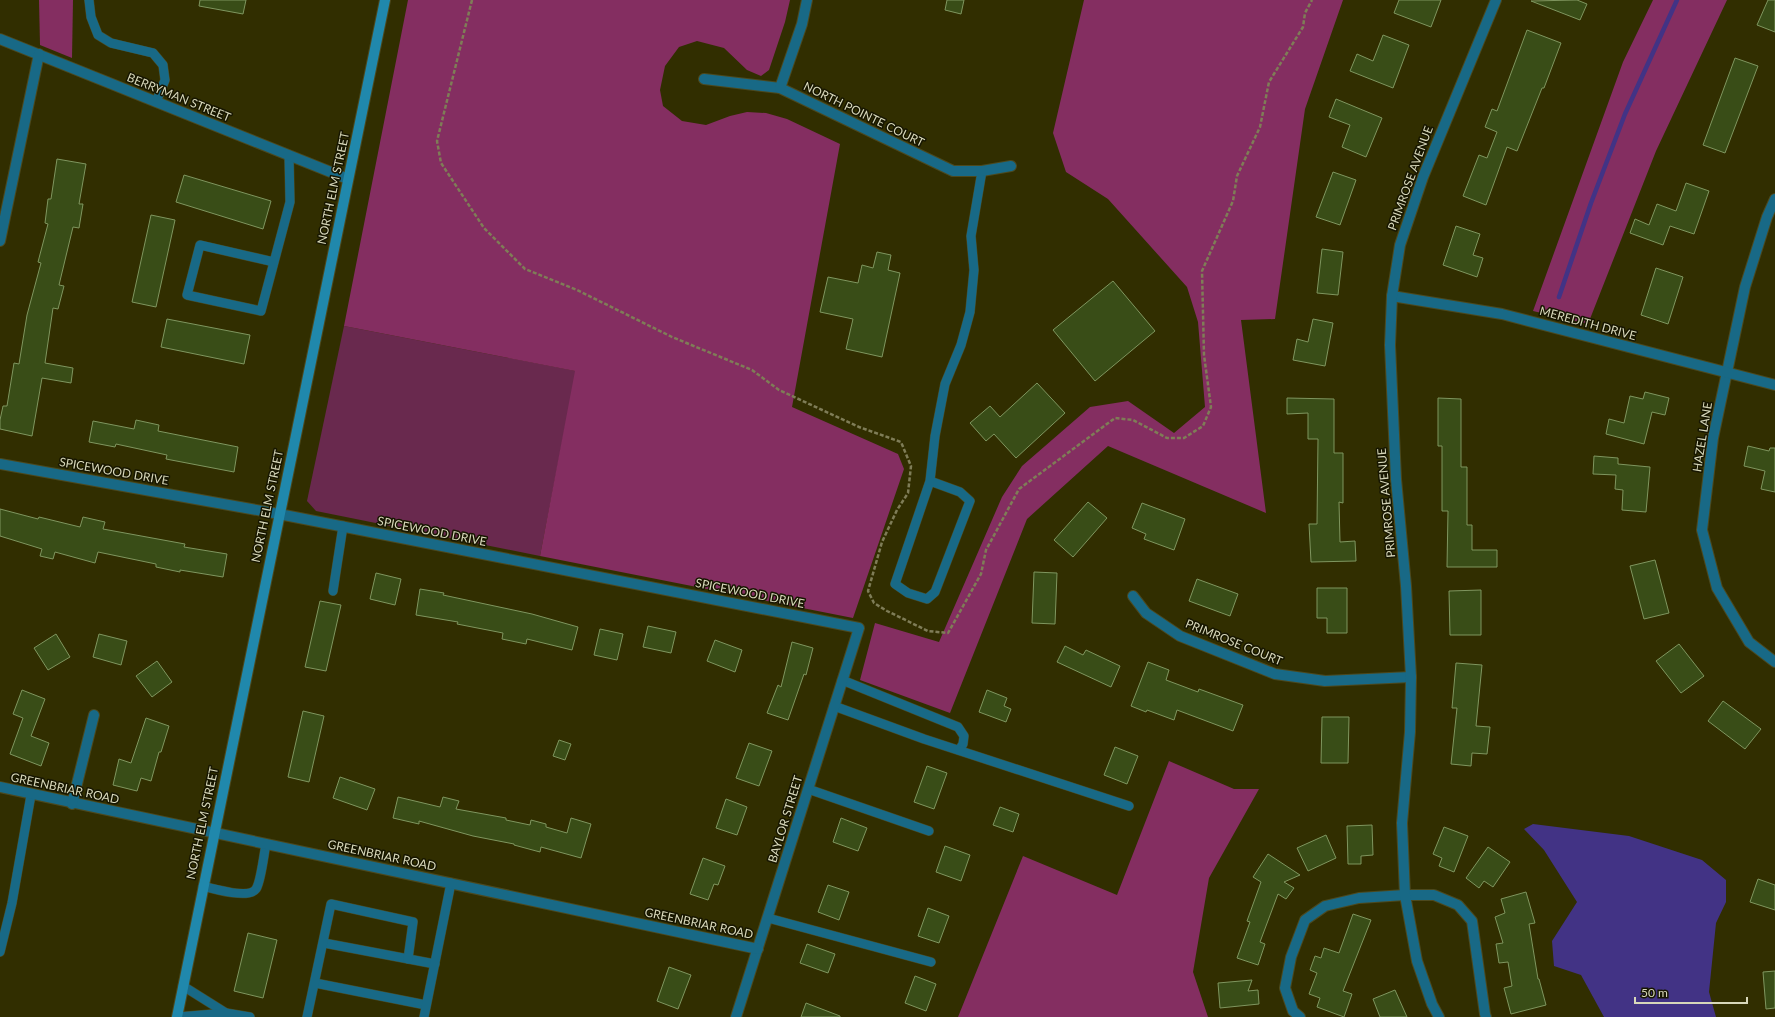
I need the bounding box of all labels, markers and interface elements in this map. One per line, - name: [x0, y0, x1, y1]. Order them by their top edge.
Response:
- street label: BERRYMAN STREET: [125, 69, 233, 125]
- street label: NORTH POINTE COURT: [801, 78, 927, 150]
- street label: PRIMROSE AVENUE: [1384, 124, 1436, 232]
- street label: NORTH ELM STREET: [314, 130, 352, 246]
- street label: MEREDITH DRIVE: [1538, 303, 1638, 343]
- street label: HAZEL LANE: [1689, 401, 1715, 473]
- street label: NORTH ELM STREET: [248, 448, 286, 564]
- street label: PRIMROSE AVENUE: [1374, 448, 1398, 558]
- street label: SPICEWOOD DRIVE: [58, 454, 170, 488]
- street label: SPICEWOOD DRIVE: [376, 513, 488, 549]
- street label: SPICEWOOD DRIVE: [694, 575, 806, 611]
- street label: PRIMROSE COURT: [1183, 616, 1285, 668]
- street label: NORTH ELM STREET: [183, 765, 221, 881]
- street label: GREENBRIAR ROAD: [9, 769, 121, 807]
- street label: BAYLOR STREET: [765, 774, 805, 864]
- street label: GREENBRIAR ROAD: [326, 836, 438, 874]
- street label: GREENBRIAR ROAD: [643, 904, 755, 942]
- scale bar: [1635, 979, 1747, 1005]
- text: 50 m: [1641, 985, 1668, 1000]

